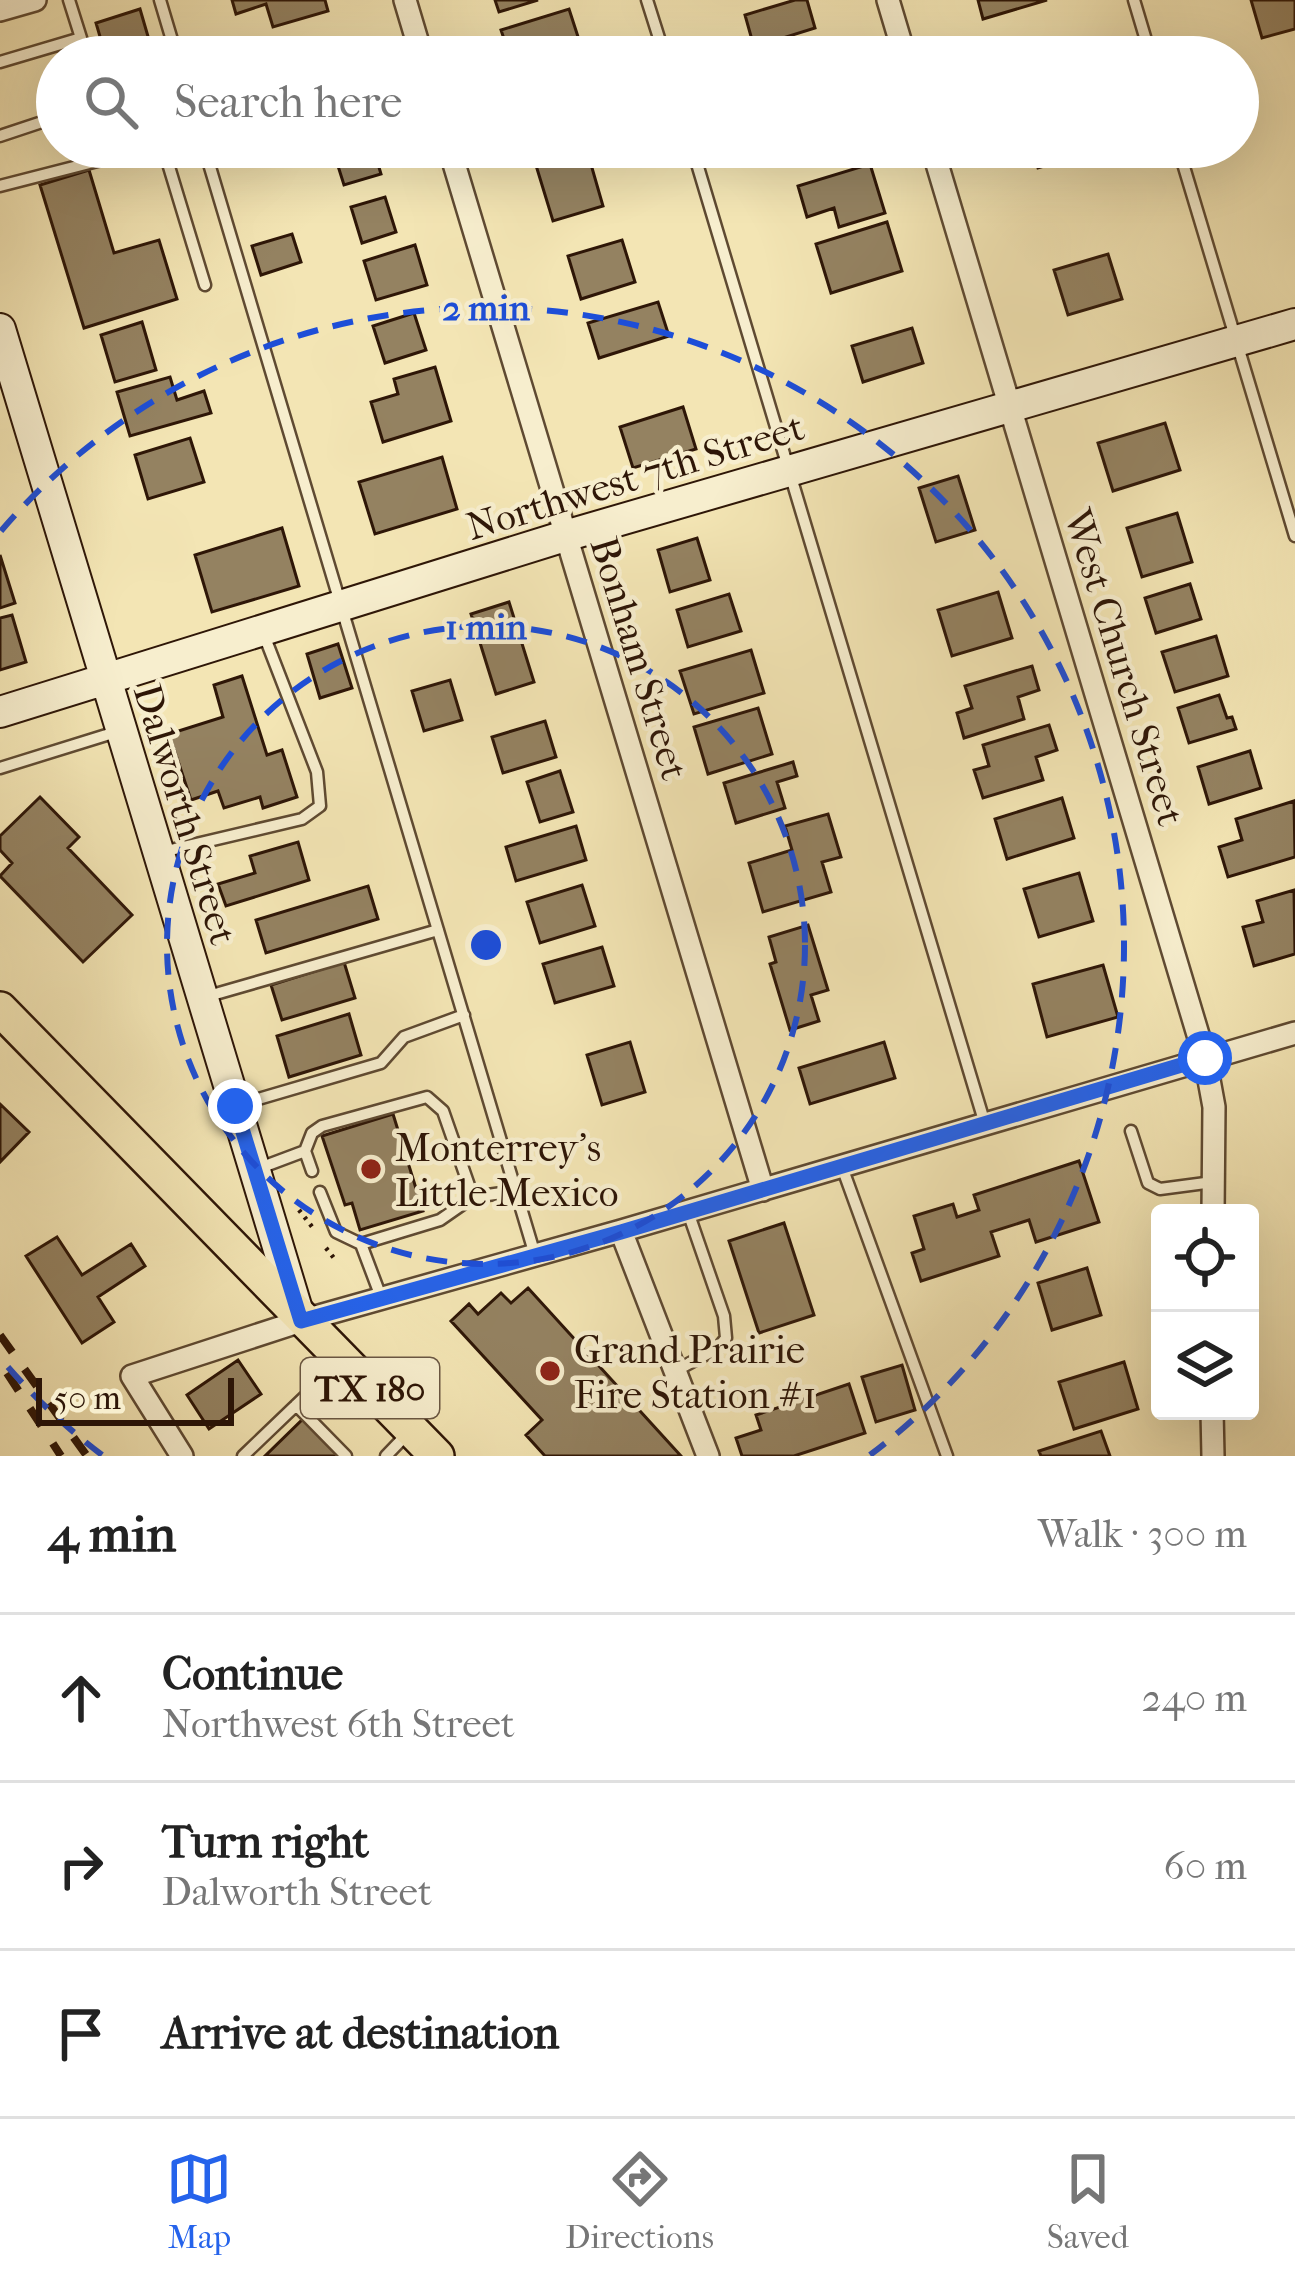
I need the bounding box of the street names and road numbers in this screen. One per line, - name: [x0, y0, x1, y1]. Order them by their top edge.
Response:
- street label: Northwest 7th Street: [461, 404, 810, 550]
- street label: West Church Street: [1054, 503, 1194, 831]
- street label: Bonham Street: [580, 531, 698, 785]
- street label: Dalworth Street: [124, 679, 247, 950]
- road number: TX 180: [301, 1358, 439, 1418]

